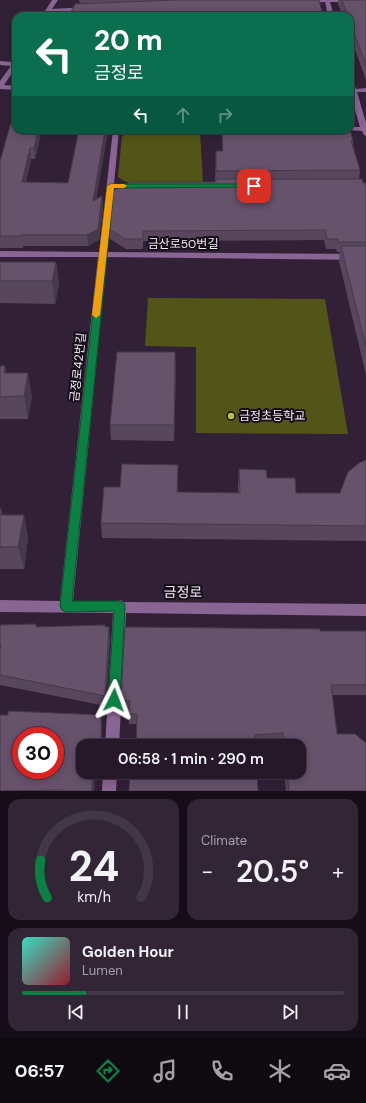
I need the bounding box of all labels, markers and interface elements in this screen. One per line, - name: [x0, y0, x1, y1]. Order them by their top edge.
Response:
- text: 20 m: [94, 22, 163, 59]
- icon: left: [28, 28, 80, 80]
- text: 금정로: [94, 61, 144, 85]
- icon: left: [130, 104, 152, 126]
- icon: ahead: [172, 104, 194, 126]
- icon: right: [214, 104, 236, 126]
- pin: [237, 169, 271, 203]
- icon: arrive: [243, 175, 265, 197]
- street label: 금산로50번길: [148, 236, 218, 252]
- street label: 금정로42번길: [66, 332, 90, 402]
- place label: 금정초등학교: [239, 408, 305, 424]
- marker: 금정초등학교: [226, 411, 236, 421]
- street label: 금정로: [164, 583, 203, 601]
- position arrow: [93, 679, 135, 721]
- speed limit sign: 30: [12, 727, 64, 779]
- text: 06:58 · 1 min · 290 m: [118, 749, 264, 769]
- text: Climate: [201, 832, 247, 849]
- text: 24: [68, 839, 119, 893]
- text: 20.5°: [236, 852, 309, 891]
- text: −: [201, 857, 213, 886]
- text: +: [332, 857, 344, 886]
- text: km/h: [77, 887, 110, 905]
- text: Golden Hour: [82, 942, 174, 962]
- text: Lumen: [82, 962, 123, 979]
- icon: previous: [65, 1001, 87, 1023]
- icon: pause: [172, 1001, 194, 1023]
- icon: next: [279, 1001, 301, 1023]
- icon: directions: [94, 1057, 122, 1085]
- icon: music: [151, 1057, 179, 1085]
- icon: phone: [208, 1057, 236, 1085]
- icon: climate: [266, 1057, 294, 1085]
- icon: car: [323, 1057, 351, 1085]
- text: 06:57: [15, 1059, 64, 1083]

